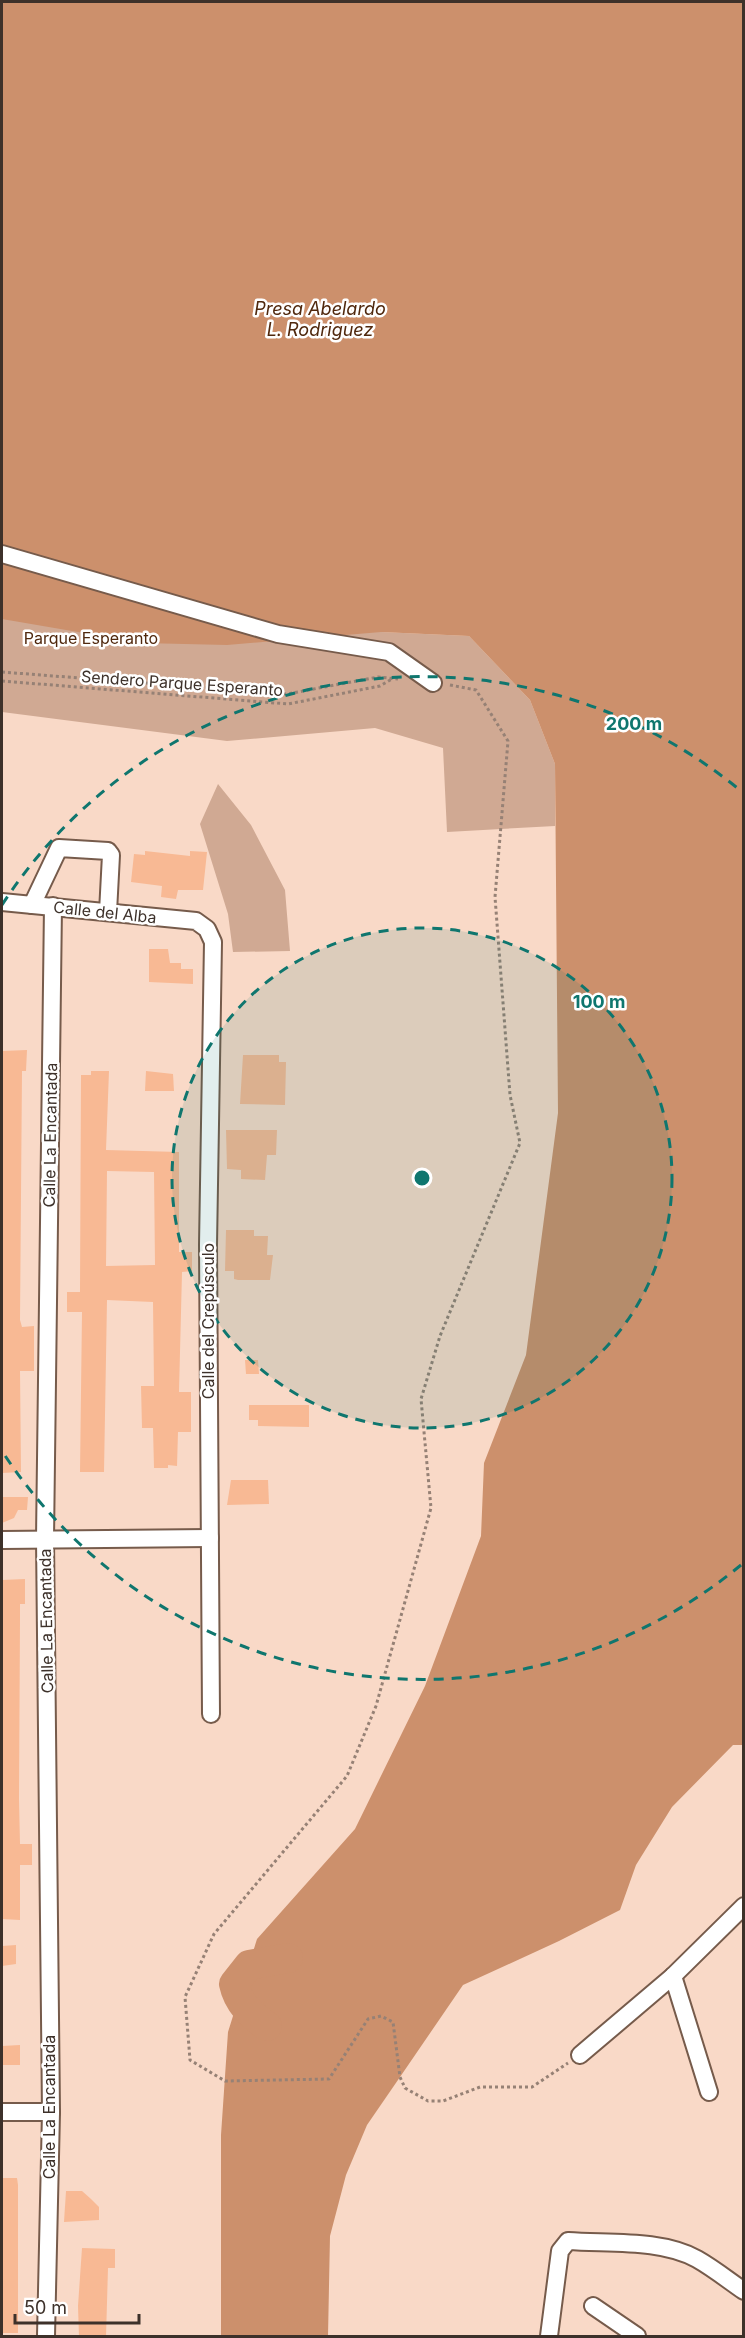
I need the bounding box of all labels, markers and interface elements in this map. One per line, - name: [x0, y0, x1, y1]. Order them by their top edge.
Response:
- water label: Presa Abelardo L. Rodriguez: [254, 298, 386, 340]
- park label: Parque Esperanto: [24, 628, 158, 648]
- street label: Sendero Parque Esperanto: [80, 666, 284, 700]
- text: 200 m: [606, 713, 662, 734]
- street label: Calle del Alba: [52, 897, 158, 927]
- text: 100 m: [573, 991, 625, 1012]
- street label: Calle La Encantada: [39, 1063, 61, 1207]
- centre of rings: [412, 1168, 432, 1188]
- street label: Calle del Crepúsculo: [198, 1243, 218, 1399]
- street label: Calle La Encantada: [35, 1549, 57, 1693]
- street label: Calle La Encantada: [39, 2035, 59, 2179]
- scale bar: [15, 2287, 140, 2325]
- text: 50 m: [24, 2297, 67, 2318]

